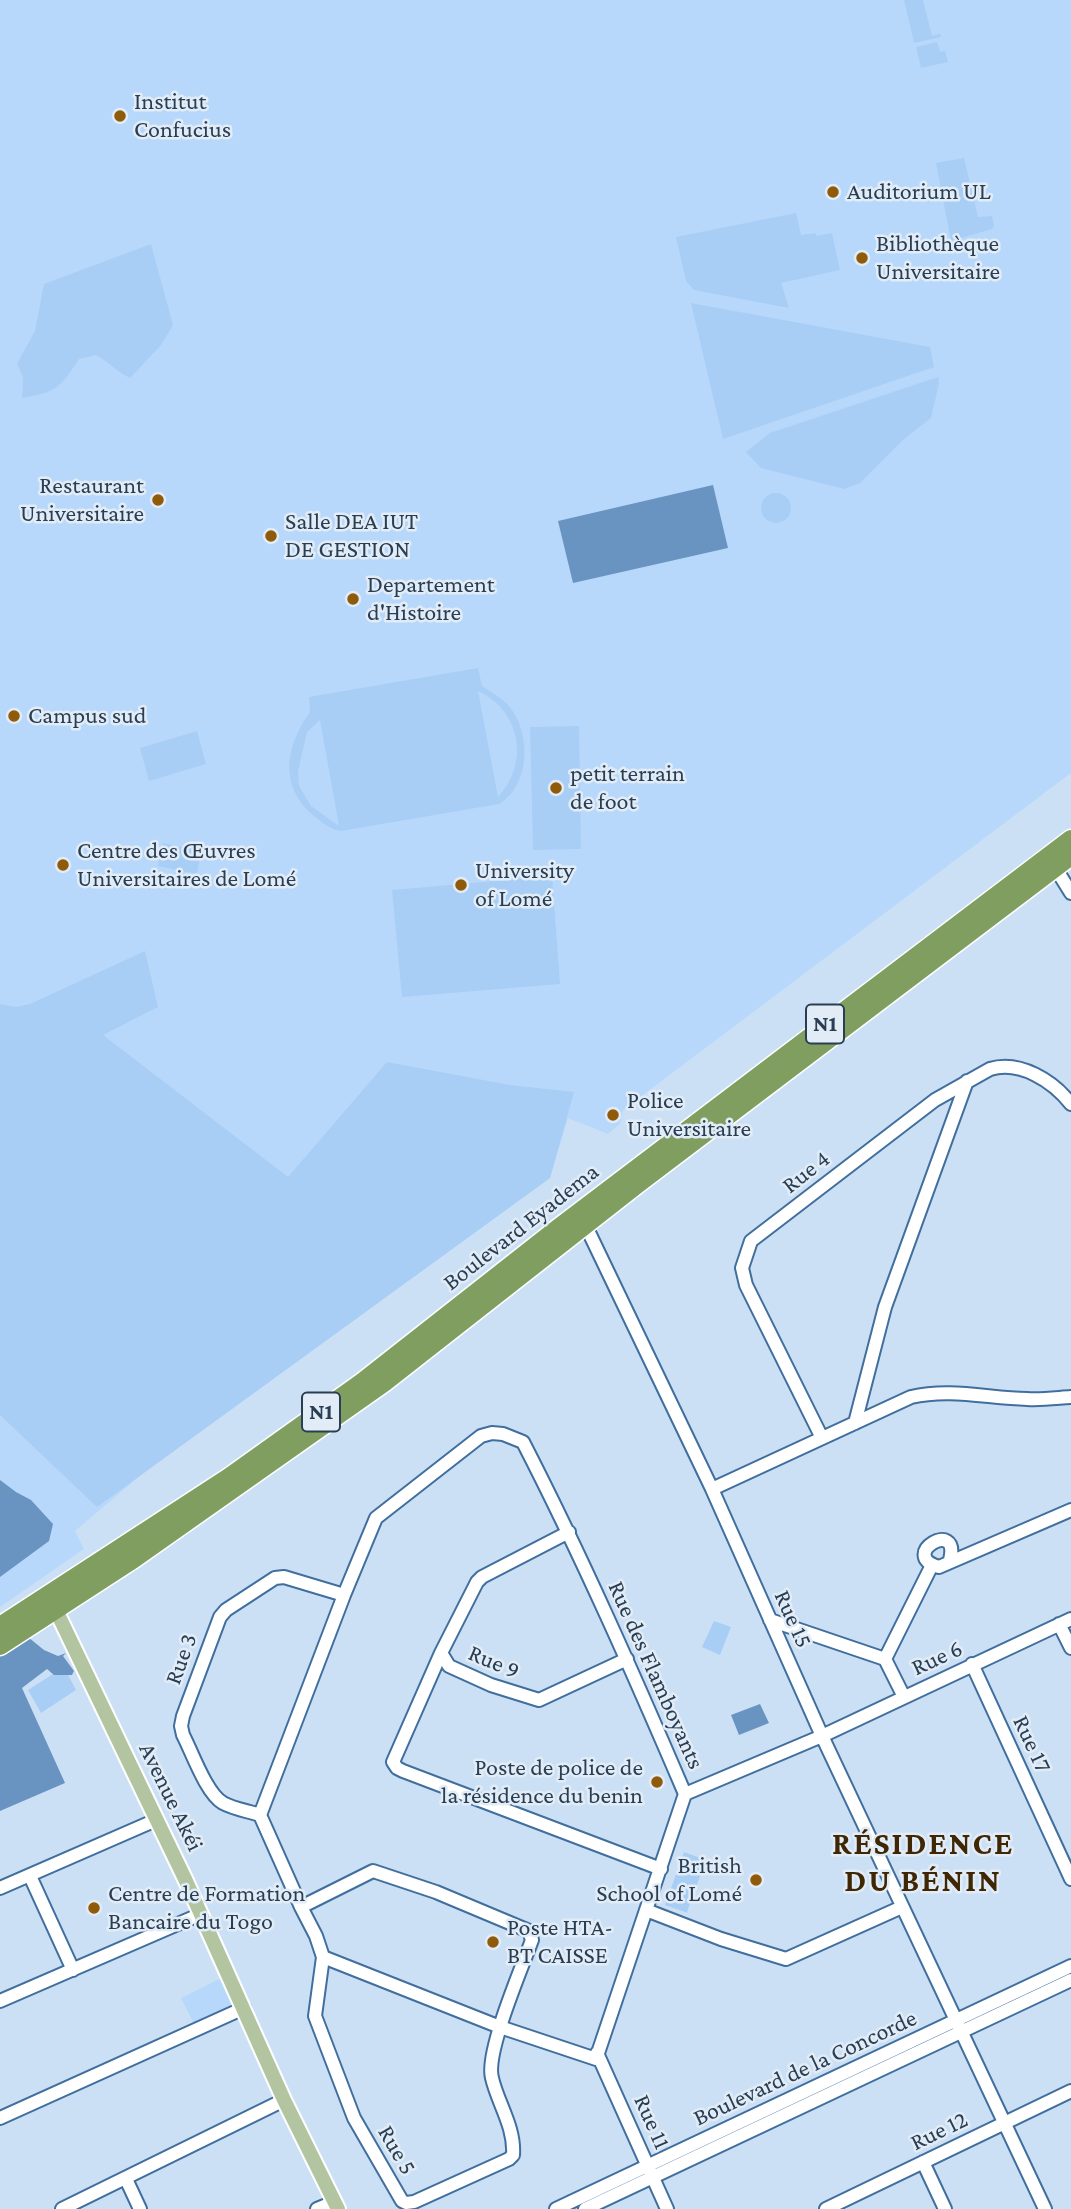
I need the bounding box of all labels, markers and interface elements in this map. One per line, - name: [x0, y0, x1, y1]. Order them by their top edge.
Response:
- place label: Institut Confucius: [134, 88, 231, 144]
- marker: Institut Confucius: [112, 108, 128, 124]
- place label: Auditorium UL: [847, 178, 991, 206]
- marker: Auditorium UL: [825, 184, 841, 200]
- place label: Bibliothèque Universitaire: [876, 230, 1000, 286]
- marker: Bibliothèque Universitaire: [854, 250, 870, 266]
- place label: Restaurant Universitaire: [20, 472, 144, 528]
- marker: Restaurant Universitaire: [150, 492, 166, 508]
- place label: Salle DEA IUT DE GESTION: [285, 508, 418, 564]
- marker: Salle DEA IUT DE GESTION: [263, 528, 279, 544]
- place label: Departement d'Histoire: [367, 571, 495, 627]
- marker: Departement d'Histoire: [345, 591, 361, 607]
- place label: Campus sud: [28, 702, 146, 730]
- marker: Campus sud: [6, 708, 22, 724]
- place label: petit terrain de foot: [570, 760, 685, 816]
- marker: petit terrain de foot: [548, 780, 564, 796]
- place label: Centre des Œuvres Universitaires de Lomé: [77, 837, 296, 893]
- marker: Centre des Œuvres Universitaires de Lomé: [55, 857, 71, 873]
- place label: University of Lomé: [475, 857, 574, 913]
- marker: University of Lomé: [453, 877, 469, 893]
- road number: N1: [806, 1004, 844, 1044]
- place label: Police Universitaire: [627, 1087, 751, 1143]
- marker: Police Universitaire: [605, 1107, 621, 1123]
- street label: Rue 4: [776, 1144, 836, 1200]
- street label: Boulevard Eyadema: [437, 1157, 605, 1297]
- road number: N1: [302, 1392, 340, 1432]
- street label: Rue des Flamboyants: [602, 1577, 710, 1773]
- street label: Rue 15: [768, 1586, 818, 1652]
- street label: Rue 3: [159, 1630, 203, 1688]
- street label: Rue 6: [907, 1634, 967, 1682]
- street label: Rue 9: [464, 1638, 524, 1686]
- street label: Rue 17: [1006, 1711, 1058, 1777]
- street label: Avenue Akéi: [132, 1738, 210, 1856]
- place label: Poste de police de la résidence du benin: [441, 1754, 643, 1810]
- marker: Poste de police de la résidence du benin: [649, 1774, 665, 1790]
- district label: RÉSIDENCE DU BÉNIN: [833, 1825, 1013, 1900]
- place label: British School of Lomé: [596, 1852, 742, 1908]
- marker: British School of Lomé: [748, 1872, 764, 1888]
- place label: Centre de Formation Bancaire du Togo: [108, 1880, 305, 1936]
- marker: Centre de Formation Bancaire du Togo: [86, 1900, 102, 1916]
- place label: Poste HTA- BT CAISSE: [507, 1914, 613, 1970]
- marker: Poste HTA- BT CAISSE: [485, 1934, 501, 1950]
- street label: Boulevard de la Concorde: [689, 2004, 921, 2132]
- street label: Rue 11: [627, 2090, 677, 2154]
- street label: Rue 12: [906, 2105, 972, 2157]
- street label: Rue 5: [372, 2120, 422, 2180]

